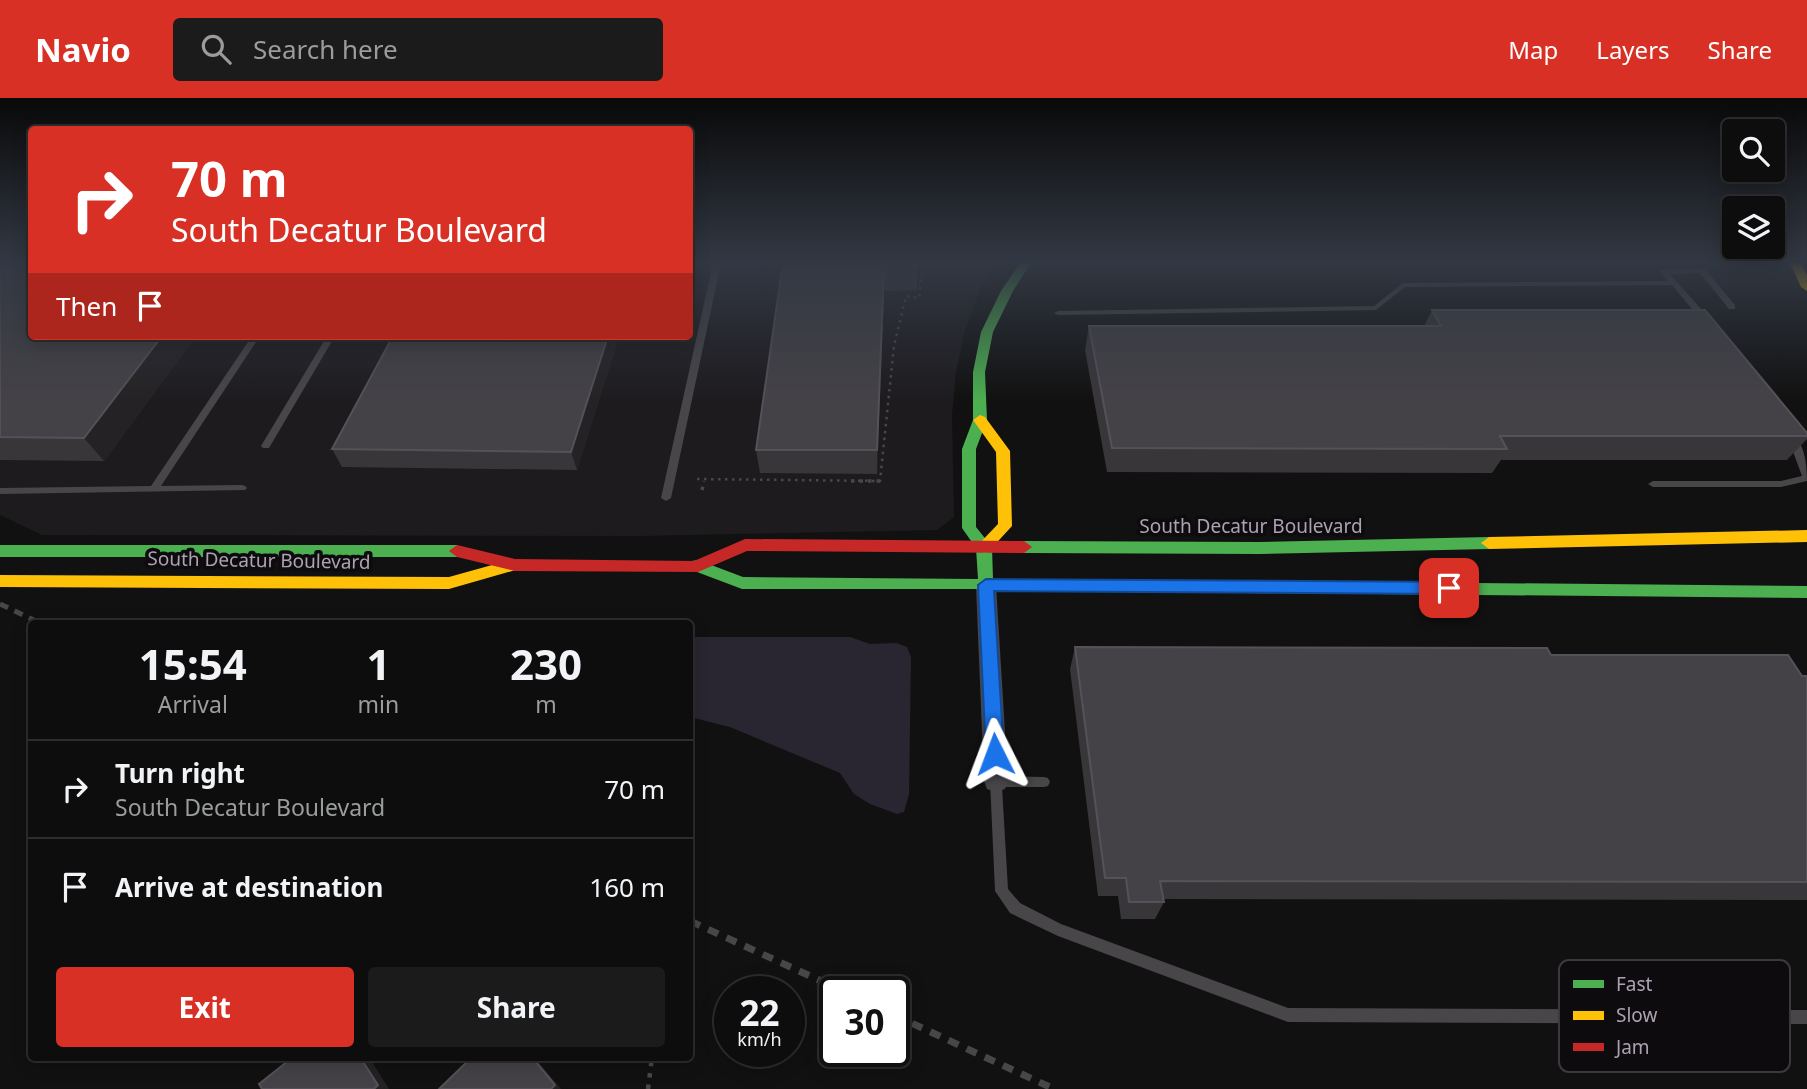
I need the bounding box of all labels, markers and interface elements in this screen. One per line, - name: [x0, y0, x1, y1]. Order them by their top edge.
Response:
- search box: [173, 18, 663, 81]
- text: Navio: [35, 27, 131, 72]
- icon: search: [197, 30, 235, 68]
- text: Search here: [253, 31, 398, 67]
- text: Map: [1508, 33, 1558, 66]
- text: Layers: [1596, 33, 1670, 66]
- text: Share: [1708, 33, 1772, 66]
- map controls: [1722, 119, 1785, 259]
- button: search: [1722, 119, 1785, 182]
- text: 70 m: [171, 145, 288, 211]
- icon: right: [56, 154, 147, 245]
- button: layers: [1722, 196, 1785, 259]
- text: South Decatur Boulevard: [171, 208, 547, 251]
- icon: arrive: [131, 287, 169, 325]
- text: Then: [56, 288, 117, 324]
- street label: South Decatur Boulevard: [1139, 513, 1363, 539]
- street label: South Decatur Boulevard: [147, 545, 371, 575]
- pin: [1419, 558, 1479, 618]
- icon: arrive: [1430, 569, 1468, 607]
- text: 15:54: [139, 635, 247, 692]
- text: 1: [366, 635, 390, 692]
- text: 230: [510, 635, 582, 692]
- text: Arrival: [158, 688, 228, 720]
- text: min: [358, 688, 399, 720]
- text: m: [535, 688, 557, 720]
- position arrow: [958, 717, 1032, 791]
- text: Turn right: [115, 755, 245, 791]
- icon: right: [56, 770, 94, 808]
- text: 70 m: [604, 771, 665, 807]
- text: South Decatur Boulevard: [115, 791, 385, 823]
- icon: arrive: [56, 868, 94, 906]
- text: Arrive at destination: [115, 869, 384, 905]
- text: 160 m: [589, 869, 665, 905]
- legend: [1559, 960, 1790, 1072]
- button: Exit: [56, 967, 354, 1047]
- button: Share: [368, 967, 665, 1047]
- text: Fast: [1616, 971, 1653, 997]
- speed limit sign: 30: [819, 976, 910, 1067]
- text: 22: [739, 989, 780, 1036]
- text: Slow: [1616, 1002, 1657, 1028]
- text: km/h: [737, 1027, 782, 1051]
- text: Jam: [1614, 1034, 1650, 1060]

